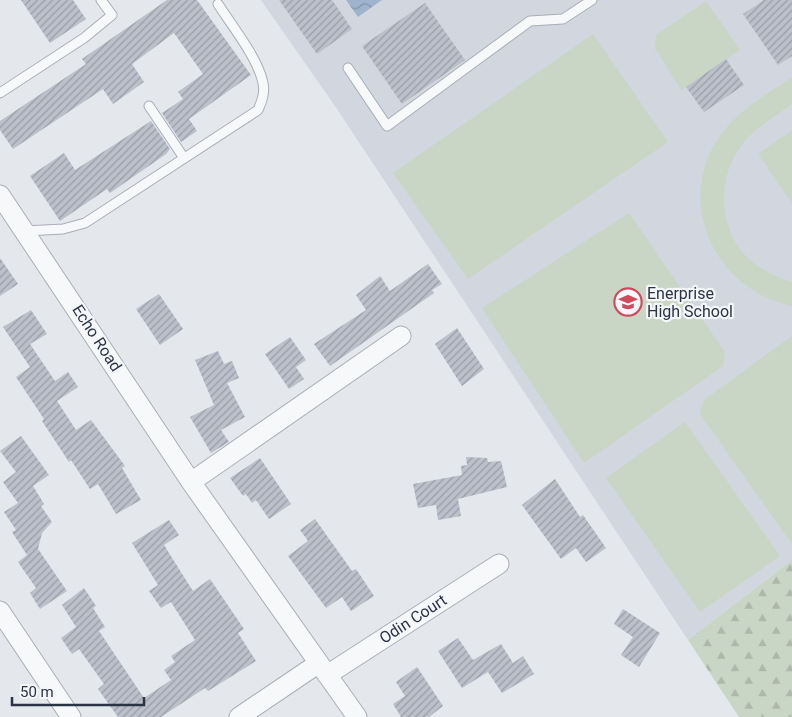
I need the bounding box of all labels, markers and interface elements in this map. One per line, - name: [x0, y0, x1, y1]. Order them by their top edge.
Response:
- place label: Enerprise High School: [647, 284, 733, 321]
- school or university icon: Enerprise High School: [613, 287, 643, 317]
- street label: Echo Road: [68, 301, 126, 375]
- street label: Odin Court: [376, 590, 450, 648]
- scale bar: [12, 674, 145, 706]
- text: 50 m: [20, 683, 54, 701]

